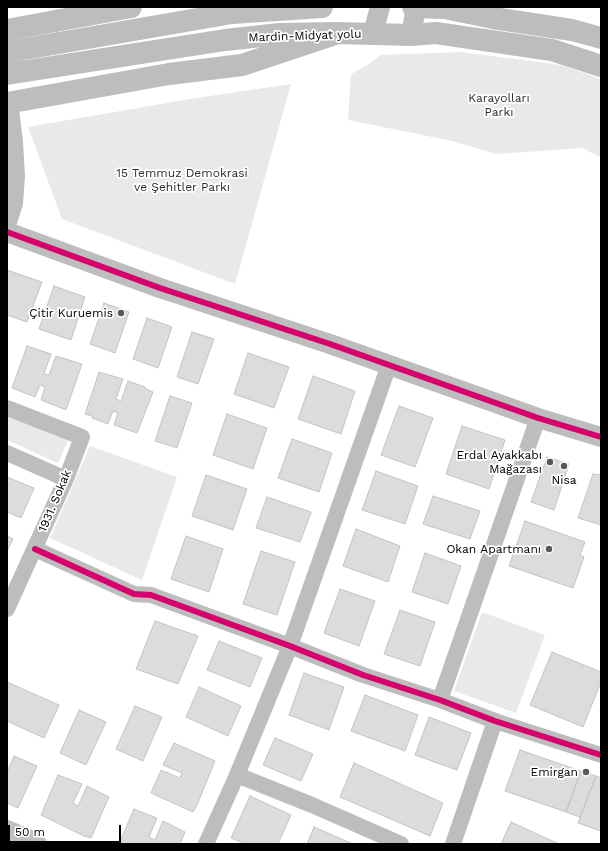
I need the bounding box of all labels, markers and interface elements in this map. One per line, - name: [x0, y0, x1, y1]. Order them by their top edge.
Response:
- street label: Mardin-Midyat yolu: [248, 27, 362, 45]
- park label: Karayolları Parkı: [468, 91, 530, 119]
- park label: 15 Temmuz Demokrasi ve Şehitler Parkı: [116, 166, 248, 194]
- place label: Çitir Kuruemis: [29, 306, 113, 320]
- marker: Çitir Kuruemis: [116, 308, 126, 318]
- place label: Erdal Ayakkabı Mağazası: [456, 448, 542, 476]
- marker: Erdal Ayakkabı Mağazası: [545, 457, 555, 467]
- marker: Nisa: [559, 461, 569, 471]
- street label: 1931. Sokak: [35, 468, 75, 534]
- place label: Nisa: [551, 473, 577, 487]
- place label: Okan Apartmanı: [446, 542, 541, 556]
- marker: Okan Apartmanı: [544, 544, 554, 554]
- place label: Emirgan: [531, 765, 578, 779]
- marker: Emirgan: [581, 767, 591, 777]
- scale bar: [10, 817, 123, 843]
- text: 50 m: [15, 825, 45, 839]

